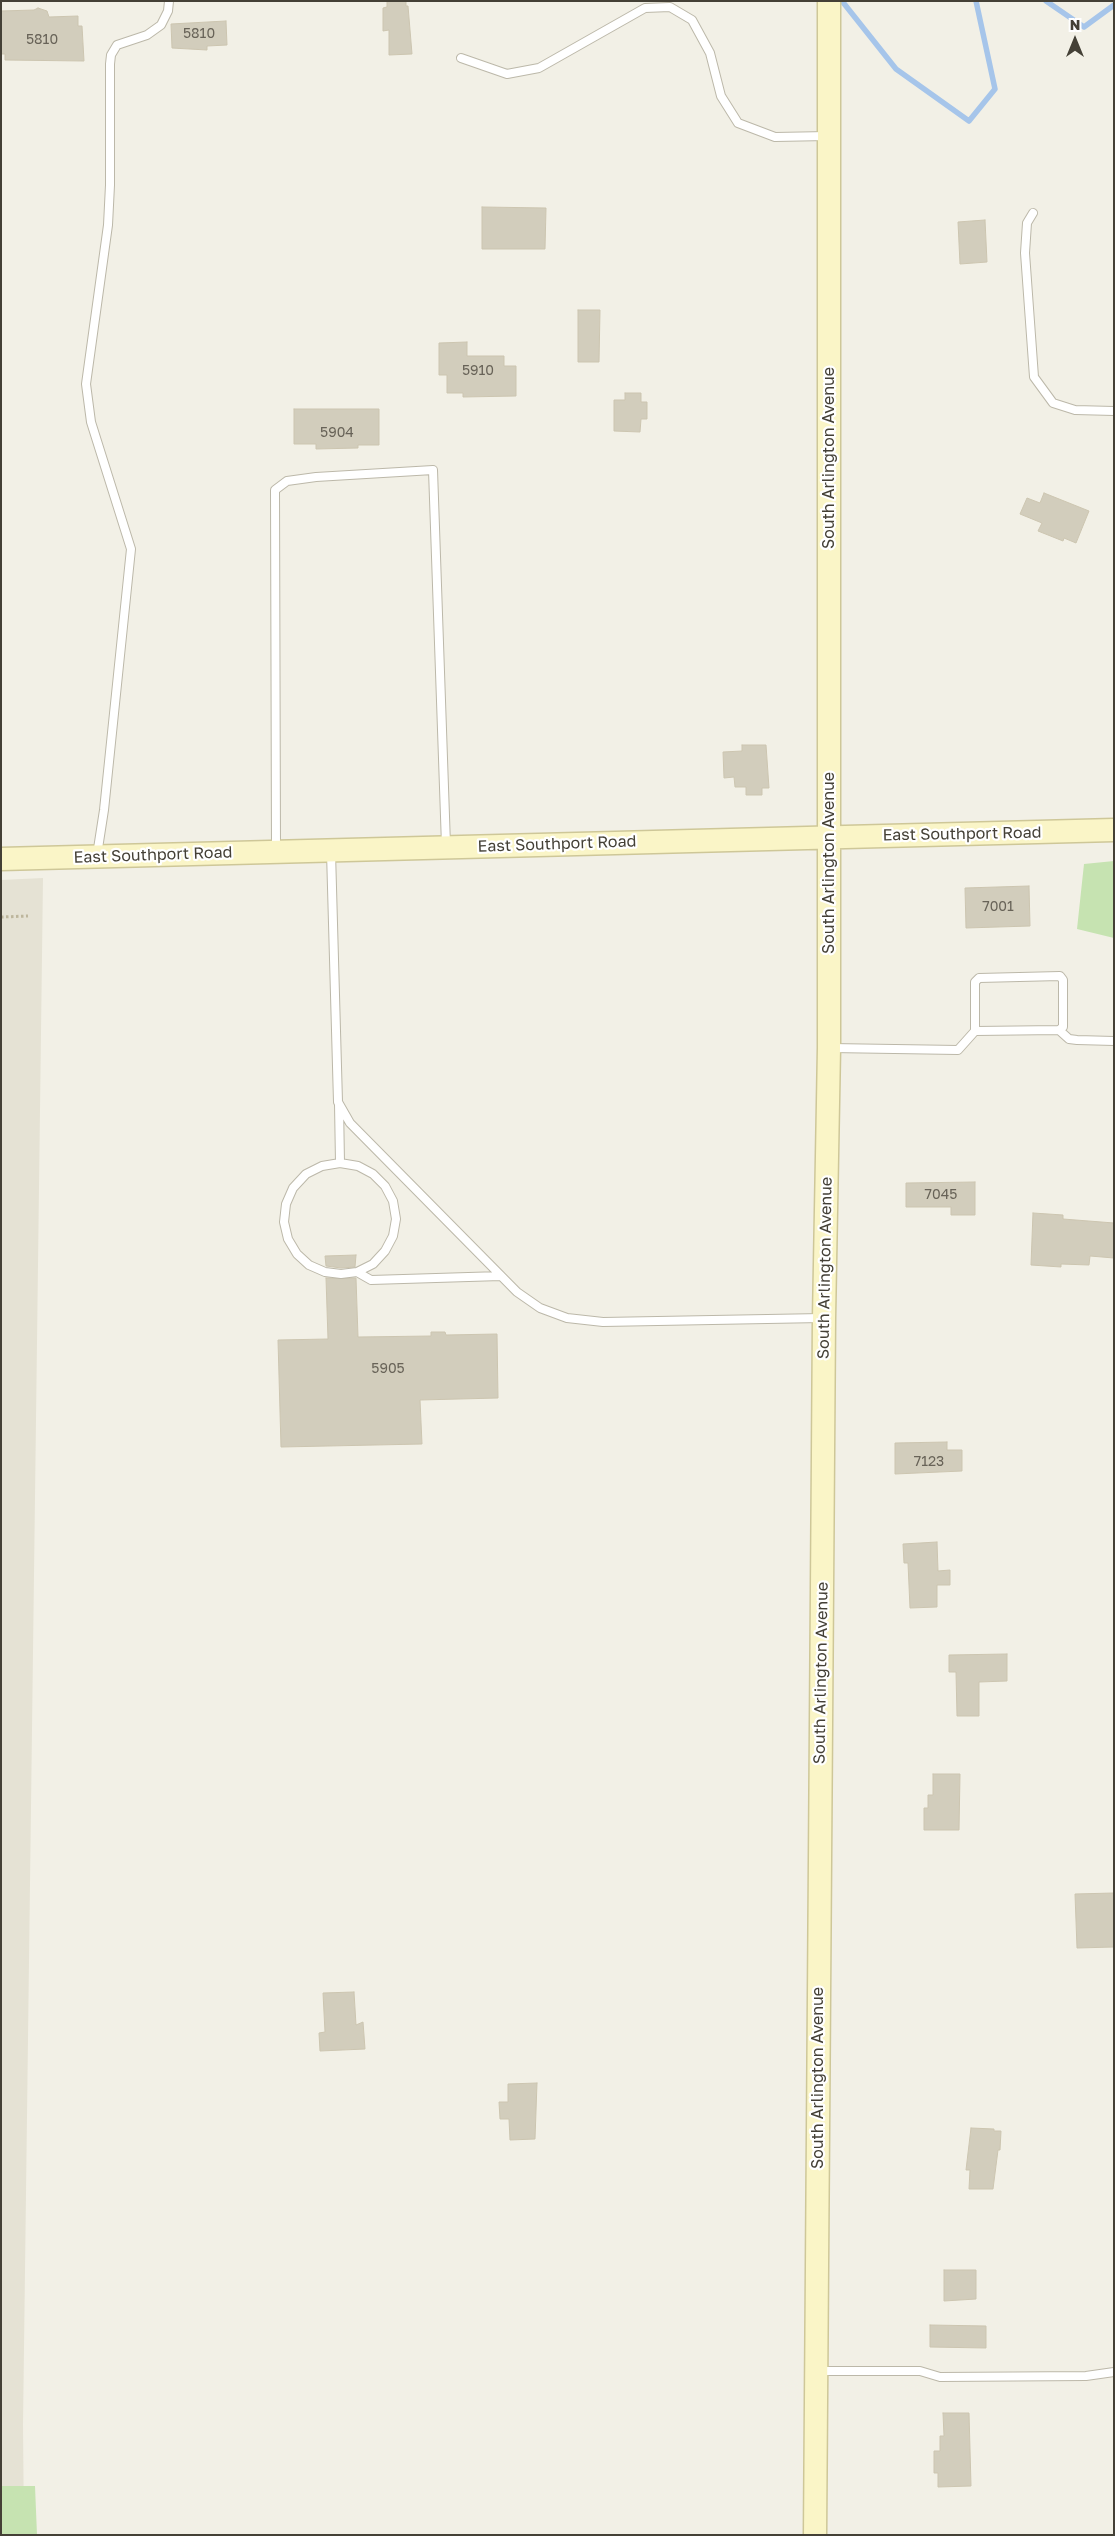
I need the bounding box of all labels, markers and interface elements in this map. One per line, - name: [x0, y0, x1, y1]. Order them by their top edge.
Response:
- north arrow: [1050, 15, 1100, 65]
- text: N: [1070, 16, 1080, 33]
- house number: 5810: [183, 26, 215, 42]
- house number: 5810: [26, 32, 58, 48]
- house number: 5910: [462, 363, 494, 379]
- street label: South Arlington Avenue: [819, 367, 839, 549]
- house number: 5904: [320, 425, 354, 441]
- street label: South Arlington Avenue: [819, 772, 839, 954]
- street label: East Southport Road: [882, 823, 1042, 845]
- street label: East Southport Road: [477, 832, 637, 856]
- street label: East Southport Road: [73, 843, 233, 867]
- house number: 7001: [982, 899, 1014, 915]
- street label: South Arlington Avenue: [814, 1177, 836, 1359]
- house number: 7045: [925, 1187, 957, 1203]
- house number: 5905: [371, 1361, 405, 1377]
- house number: 7123: [914, 1454, 944, 1470]
- street label: South Arlington Avenue: [810, 1582, 832, 1764]
- street label: South Arlington Avenue: [808, 1987, 828, 2169]

